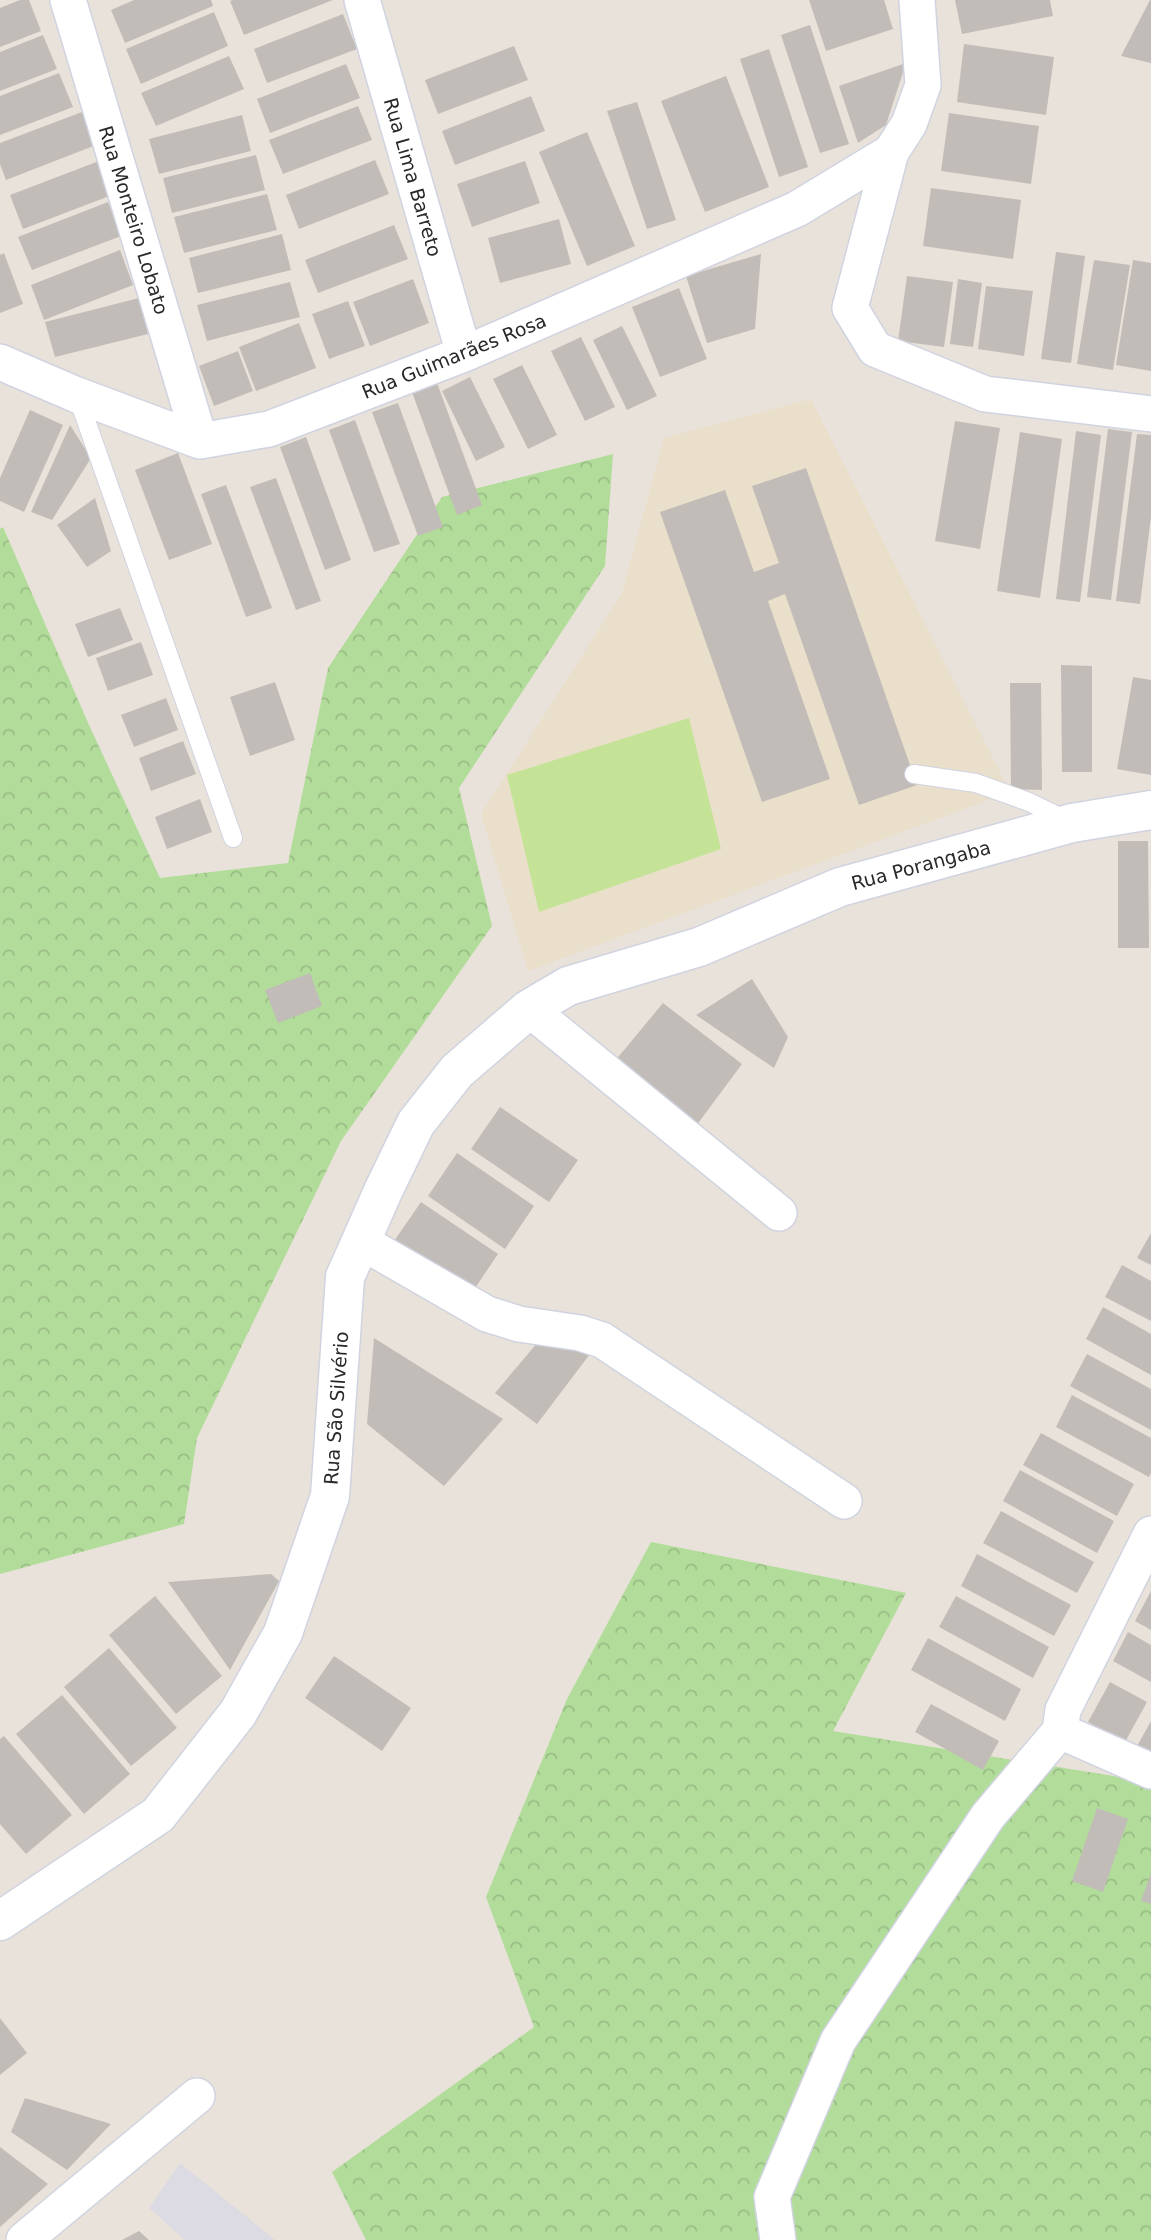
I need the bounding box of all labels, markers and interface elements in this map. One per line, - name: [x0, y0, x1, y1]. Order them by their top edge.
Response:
- street label: Rua Lima Barreto: [380, 95, 446, 259]
- street label: Rua Monteiro Lobato: [95, 123, 173, 317]
- street label: Rua Guimarães Rosa: [359, 309, 549, 403]
- street label: Rua Porangaba: [849, 836, 993, 894]
- street label: Rua São Silvério: [320, 1331, 352, 1485]

